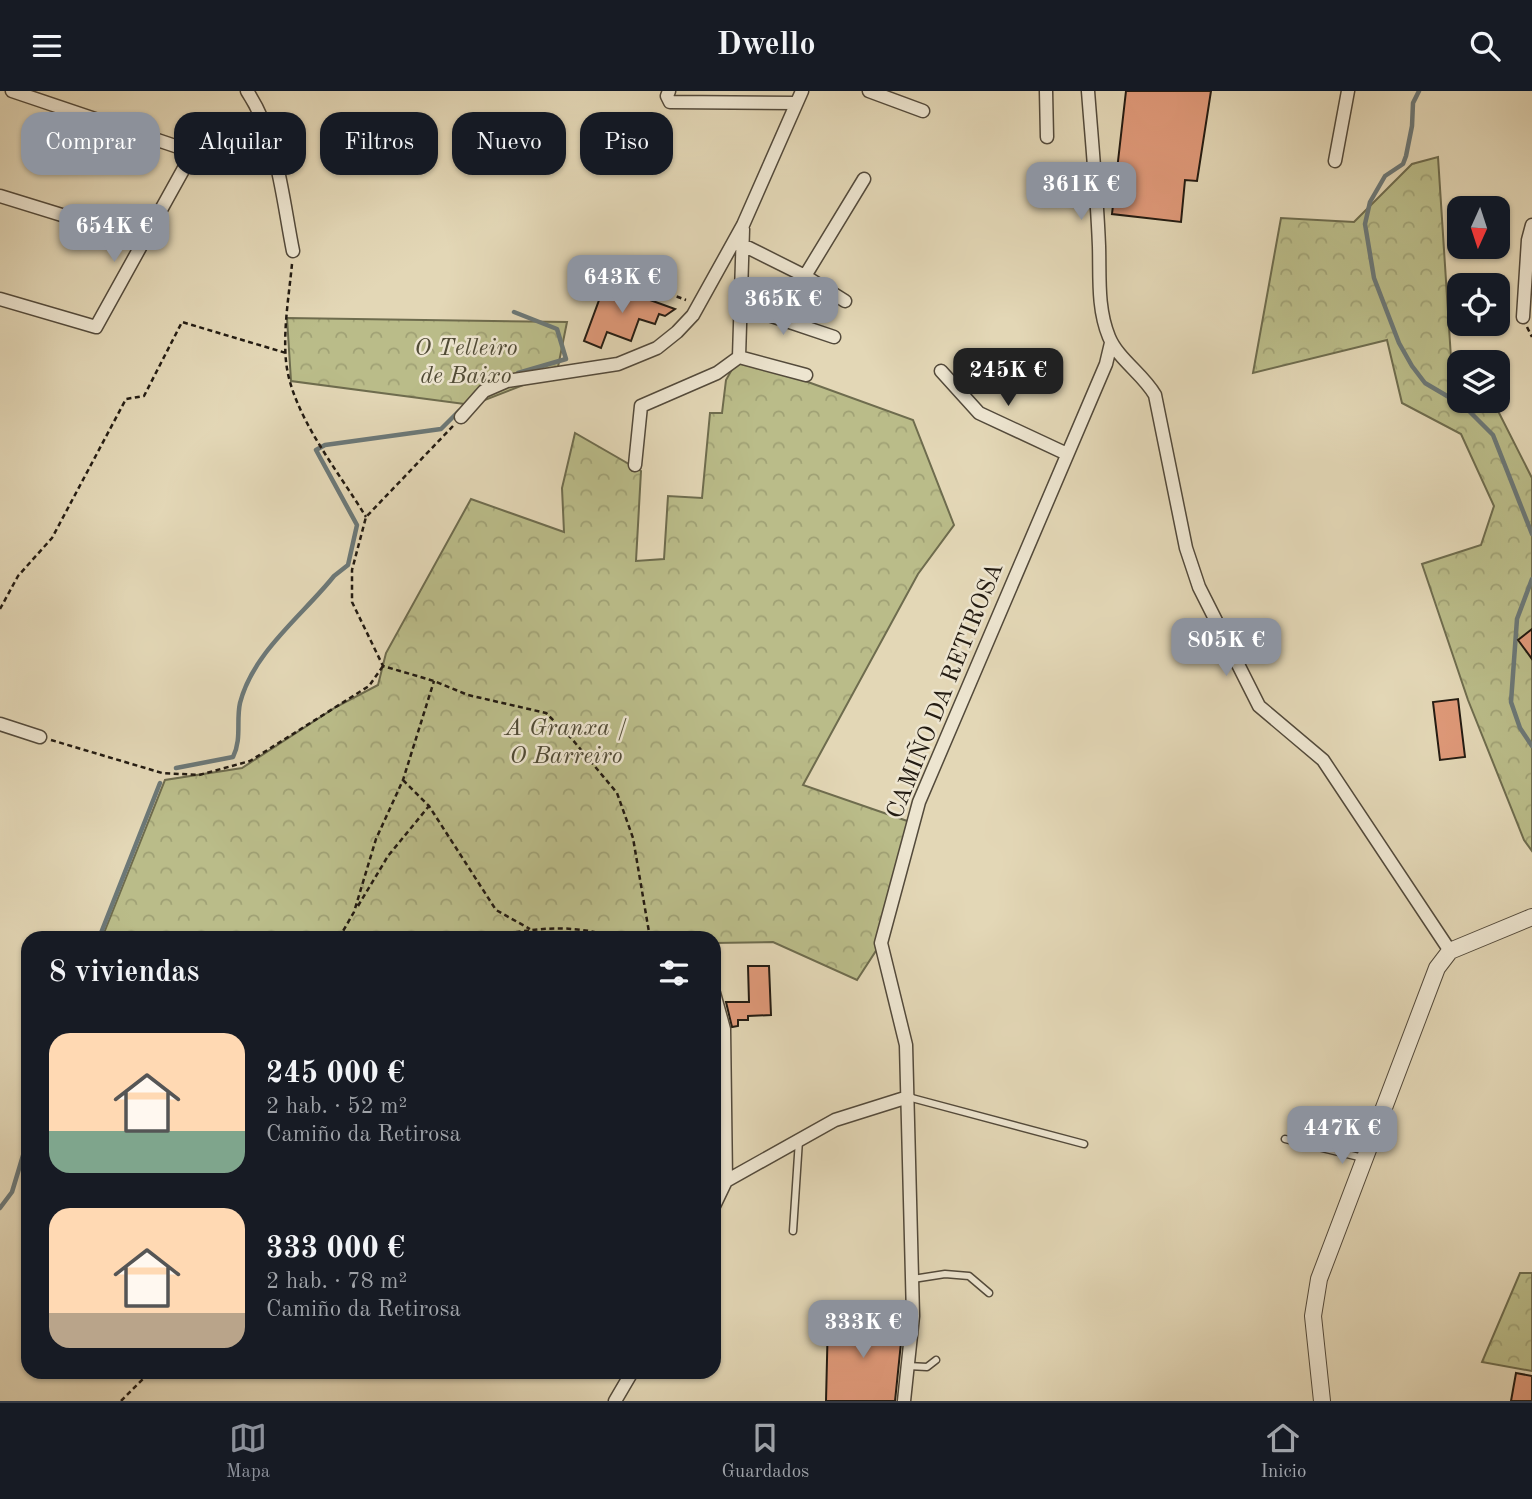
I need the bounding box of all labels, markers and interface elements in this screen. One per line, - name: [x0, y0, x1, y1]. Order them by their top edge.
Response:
- icon: menu: [28, 27, 66, 65]
- icon: search: [1466, 27, 1504, 65]
- text: Dwello: [716, 30, 816, 62]
- chip: Comprar: [21, 112, 160, 175]
- chip: Alquilar: [174, 112, 306, 175]
- chip: Filtros: [320, 112, 438, 175]
- chip: Nuevo: [452, 112, 566, 175]
- chip: Piso: [580, 112, 673, 175]
- pin: 361K €: [1024, 163, 1138, 222]
- text: 361K €: [1042, 173, 1120, 196]
- north arrow: [1447, 196, 1510, 259]
- map controls: [1447, 196, 1510, 413]
- pin: 654K €: [57, 205, 171, 264]
- text: 654K €: [75, 215, 153, 238]
- pin: 643K €: [565, 255, 679, 315]
- text: 643K €: [583, 266, 661, 289]
- button: locate: [1447, 273, 1510, 336]
- pin: 365K €: [726, 278, 840, 337]
- text: 365K €: [744, 288, 822, 311]
- park label: O Telleiro de Baixo: [414, 337, 518, 389]
- pin: 245K €: [951, 349, 1065, 408]
- button: layers: [1447, 350, 1510, 413]
- text: 245K €: [969, 359, 1047, 382]
- street label: CAMIÑO DA RETIROSA: [879, 558, 1008, 822]
- pin: 805K €: [1169, 619, 1283, 678]
- text: 805K €: [1187, 629, 1265, 652]
- park label: A Granxa / O Barreiro: [503, 717, 627, 769]
- icon: filters: [655, 954, 693, 992]
- text: 8 viviendas: [49, 958, 199, 988]
- text: 245 000 €: [266, 1059, 405, 1089]
- icon: home: [105, 1061, 189, 1145]
- text: 2 hab. · 52 m²: [266, 1095, 407, 1118]
- pin: 447K €: [1285, 1107, 1399, 1166]
- text: 447K €: [1303, 1117, 1381, 1140]
- text: Camiño da Retirosa: [266, 1123, 461, 1146]
- text: 333 000 €: [266, 1234, 405, 1264]
- icon: home: [105, 1236, 189, 1320]
- text: 2 hab. · 78 m²: [266, 1270, 407, 1293]
- text: Camiño da Retirosa: [266, 1298, 461, 1321]
- pin: 333K €: [806, 1301, 920, 1360]
- text: 333K €: [824, 1311, 902, 1334]
- tab: Mapa: [226, 1419, 270, 1484]
- tab: Guardados: [721, 1419, 809, 1484]
- tab: Inicio: [1261, 1419, 1306, 1484]

